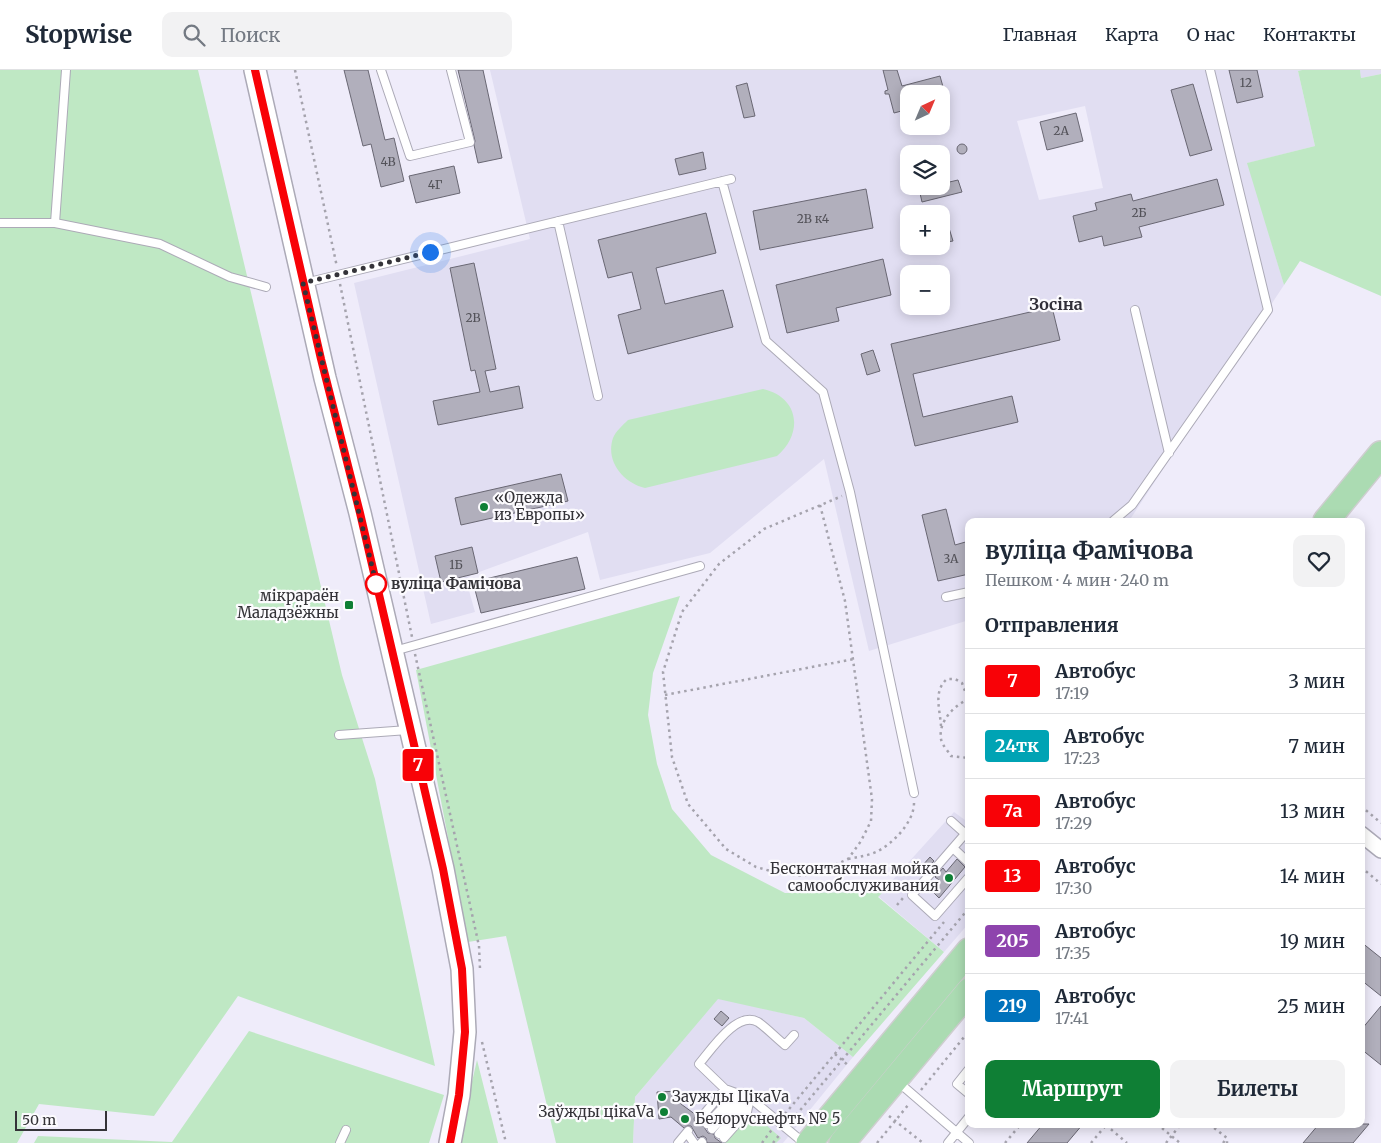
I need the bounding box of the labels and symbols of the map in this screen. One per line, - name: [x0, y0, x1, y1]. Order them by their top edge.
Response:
- house number: 12: [1240, 75, 1252, 90]
- north arrow: [900, 85, 950, 135]
- house number: 2А: [1053, 123, 1069, 138]
- house number: 4В: [380, 154, 396, 169]
- house number: 4Г: [428, 177, 443, 192]
- house number: 2Б: [1131, 205, 1147, 220]
- house number: 2В к4: [797, 211, 830, 226]
- your location: [418, 240, 443, 265]
- district label: Зосіна: [1029, 294, 1083, 314]
- house number: 2В: [465, 310, 481, 325]
- place label: «Одежда из Европы»: [494, 488, 585, 524]
- marker: «Одежда из Европы»: [478, 501, 490, 513]
- house number: 3А: [943, 551, 959, 566]
- house number: 1Б: [449, 557, 463, 572]
- marker: вуліца Фамічова: [365, 573, 387, 595]
- place label: вуліца Фамічова: [391, 574, 522, 593]
- place label: мікрараён Маладзёжны: [237, 586, 339, 622]
- marker: мікрараён Маладзёжны: [343, 599, 355, 611]
- line badge: 7: [402, 749, 434, 781]
- place label: Бесконтактная мойка самообслуживания: [770, 859, 939, 895]
- marker: Бесконтактная мойка самообслуживания: [943, 872, 955, 884]
- place label: Заужды ЦікаVа: [672, 1087, 789, 1106]
- marker: Заужды ЦікаVа: [656, 1091, 668, 1103]
- place label: Заўжды цікаVа: [538, 1102, 654, 1121]
- marker: Заўжды цікаVа: [658, 1106, 670, 1118]
- scale bar: [15, 1108, 108, 1131]
- place label: Белоруснефть № 5: [695, 1109, 840, 1128]
- marker: Белоруснефть № 5: [679, 1113, 691, 1125]

